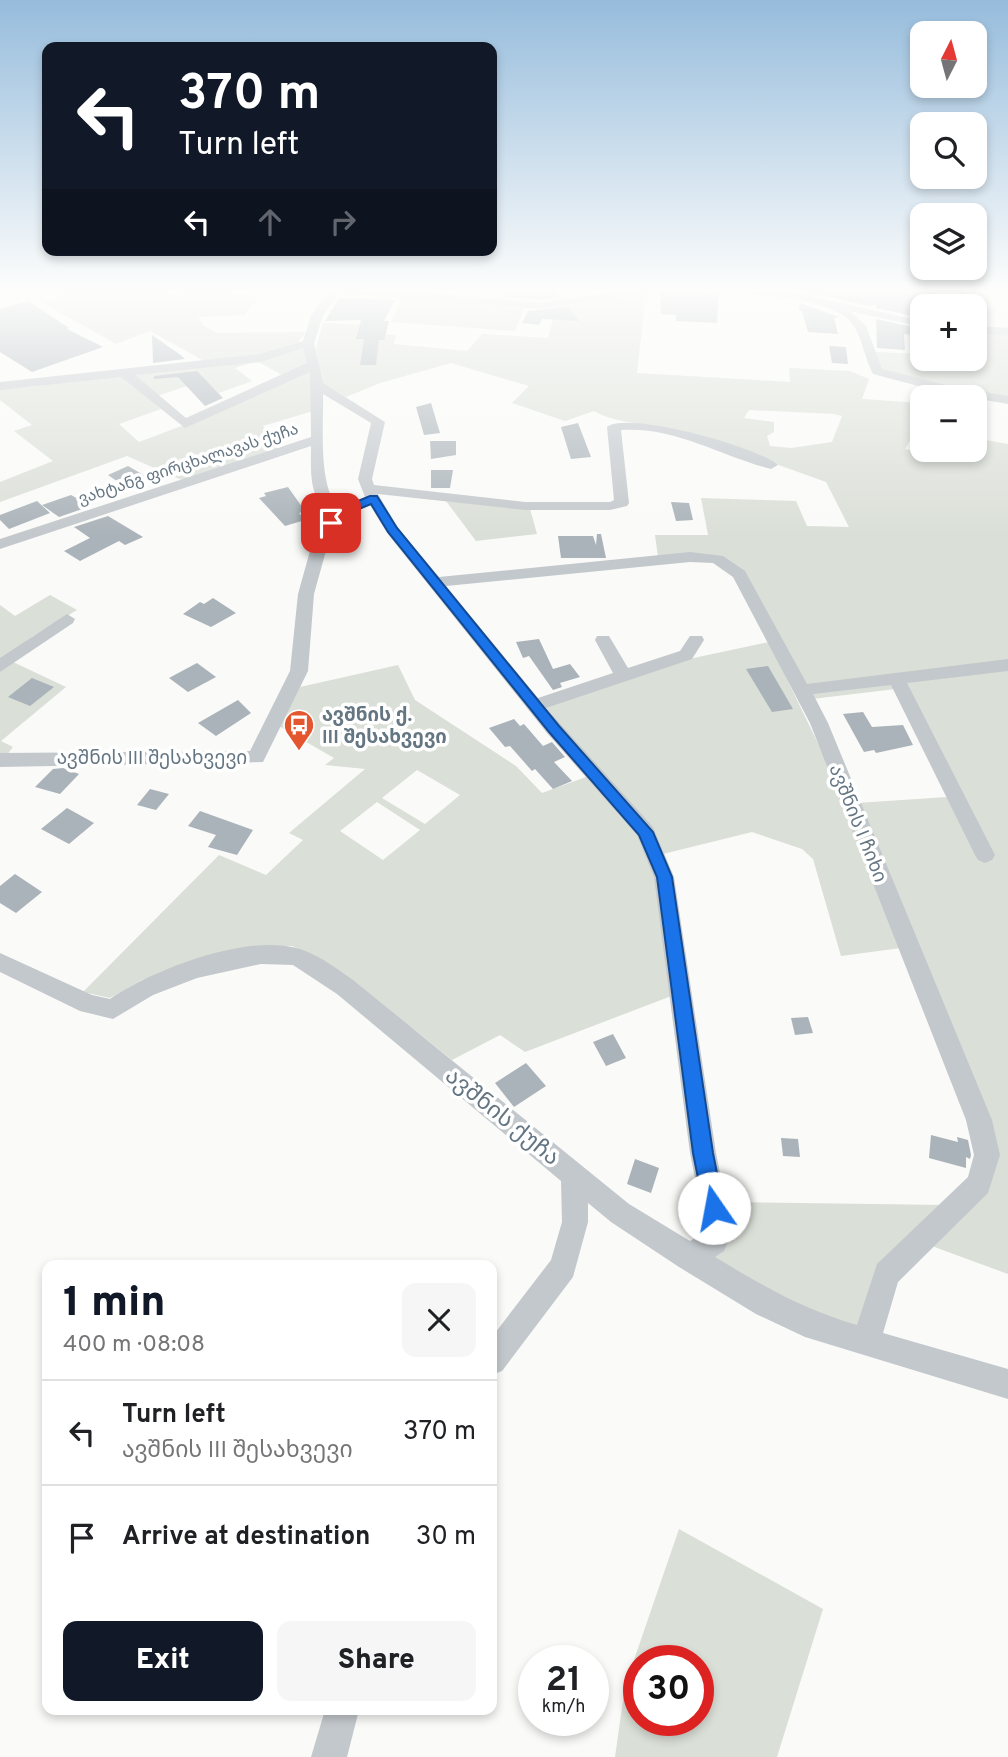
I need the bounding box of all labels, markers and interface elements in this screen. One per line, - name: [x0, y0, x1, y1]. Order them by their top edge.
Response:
- north arrow: [910, 21, 987, 98]
- map controls: [910, 21, 987, 462]
- text: 370 m: [178, 65, 320, 127]
- icon: left: [63, 70, 154, 161]
- button: search: [910, 112, 987, 189]
- text: Turn left: [178, 126, 299, 166]
- icon: left: [178, 203, 216, 241]
- icon: ahead: [251, 203, 289, 241]
- icon: right: [324, 203, 362, 241]
- button: layers: [910, 203, 987, 280]
- button: +: [910, 294, 987, 371]
- button: −: [910, 385, 987, 462]
- street label: ვახტანგ ფირცხალავას ქუჩა: [76, 420, 301, 510]
- pin: [301, 493, 361, 553]
- icon: arrive: [312, 504, 350, 542]
- place label: ავშნის ქ. III შესახვევი: [322, 704, 447, 750]
- bus stop icon: ავშნის ქ. III შესახვევი: [282, 708, 316, 752]
- street label: ავშნის III შესახვევი: [57, 747, 247, 771]
- street label: ავშნის I ჩიხი: [823, 761, 892, 886]
- street label: ავშნის ქუჩა: [438, 1063, 565, 1173]
- position arrow: [677, 1171, 751, 1245]
- text: 1 min: [63, 1278, 166, 1331]
- button: close: [402, 1283, 476, 1357]
- text: 400 m · 08:08: [63, 1331, 205, 1360]
- text: Turn left: [122, 1399, 226, 1432]
- icon: left: [63, 1414, 101, 1452]
- text: 370 m: [403, 1416, 476, 1449]
- text: ავშნის III შესახვევი: [122, 1437, 353, 1466]
- icon: arrive: [63, 1519, 101, 1557]
- text: Arrive at destination: [122, 1521, 370, 1554]
- text: 30 m: [416, 1521, 476, 1554]
- button: Exit: [63, 1621, 263, 1701]
- button: Share: [277, 1621, 476, 1701]
- speed limit sign: 30: [623, 1645, 714, 1736]
- text: 21: [546, 1659, 581, 1703]
- text: km/h: [542, 1696, 585, 1719]

